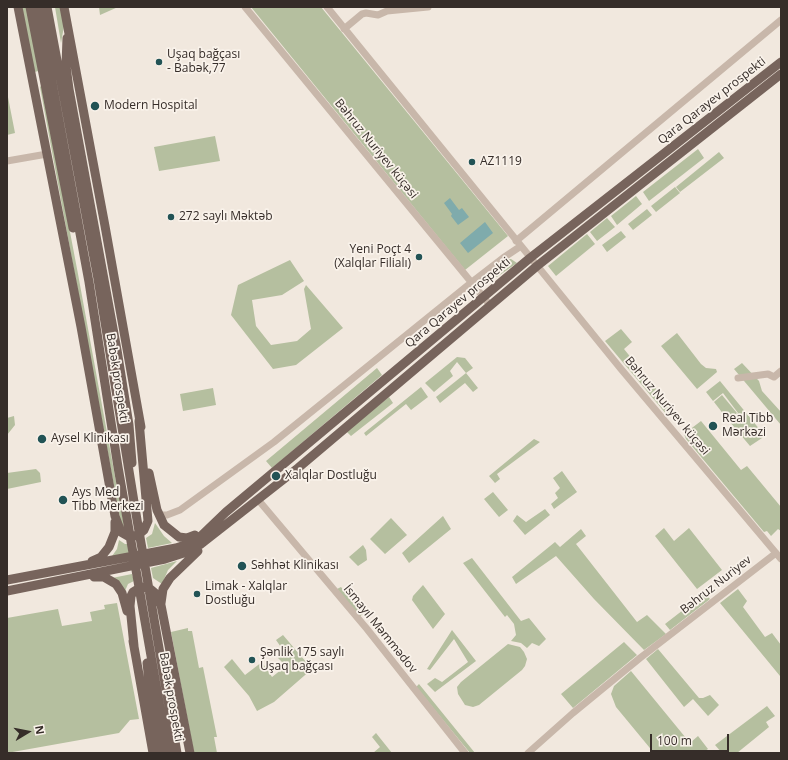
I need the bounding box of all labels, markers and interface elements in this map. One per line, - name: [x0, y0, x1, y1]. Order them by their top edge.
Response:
- place label: Uşaq bağçası - Babək,77: [167, 48, 240, 76]
- street label: Qara Qarayev prospekti: [655, 54, 769, 148]
- marker: Uşaq bağçası - Babək,77: [154, 57, 164, 67]
- street label: Bəhruz Nuriyev küçəsi: [331, 96, 421, 202]
- place label: Modern Hospital: [104, 99, 198, 113]
- marker: Modern Hospital: [89, 100, 101, 112]
- place label: AZ1119: [480, 155, 522, 169]
- marker: AZ1119: [467, 157, 477, 167]
- place label: 272 saylı Məktəb: [179, 210, 272, 224]
- marker: 272 saylı Məktəb: [166, 212, 176, 222]
- place label: Yeni Poçt 4 (Xalqlar Filialı): [334, 243, 411, 271]
- marker: Yeni Poçt 4 (Xalqlar Filialı): [414, 252, 424, 262]
- street label: Qara Qarayev prospekti: [402, 255, 514, 351]
- street label: Babək prospekti: [103, 332, 131, 424]
- street label: Bəhruz Nuriyev küçəsi: [622, 354, 712, 458]
- place label: Real Tibb Mərkəzi: [722, 412, 773, 440]
- marker: Real Tibb Mərkəzi: [707, 420, 719, 432]
- place label: Aysel Klinikası: [51, 432, 129, 446]
- marker: Aysel Klinikası: [36, 433, 48, 445]
- place label: Xalqlar Dostluğu: [285, 469, 377, 483]
- marker: Xalqlar Dostluğu: [270, 470, 282, 482]
- place label: Ays Med Tibb Merkezi: [72, 486, 144, 514]
- marker: Ays Med Tibb Merkezi: [57, 494, 69, 506]
- street label: Bəhruz Nuriyev: [678, 553, 754, 617]
- place label: Səhhət Klinikası: [251, 559, 339, 573]
- marker: Səhhət Klinikası: [236, 560, 248, 572]
- place label: Limak - Xalqlar Dostluğu: [205, 580, 287, 608]
- street label: İsmayıl Məmmədov: [340, 582, 420, 676]
- marker: Limak - Xalqlar Dostluğu: [192, 589, 202, 599]
- place label: Şənlik 175 saylı Uşaq bağçası: [260, 646, 344, 674]
- street label: Babək prospekti: [156, 651, 186, 743]
- marker: Şənlik 175 saylı Uşaq bağçası: [247, 655, 257, 665]
- north arrow: [8, 712, 48, 752]
- text: N: [32, 724, 48, 736]
- scale bar: [652, 726, 731, 752]
- text: 100 m: [657, 732, 692, 749]

